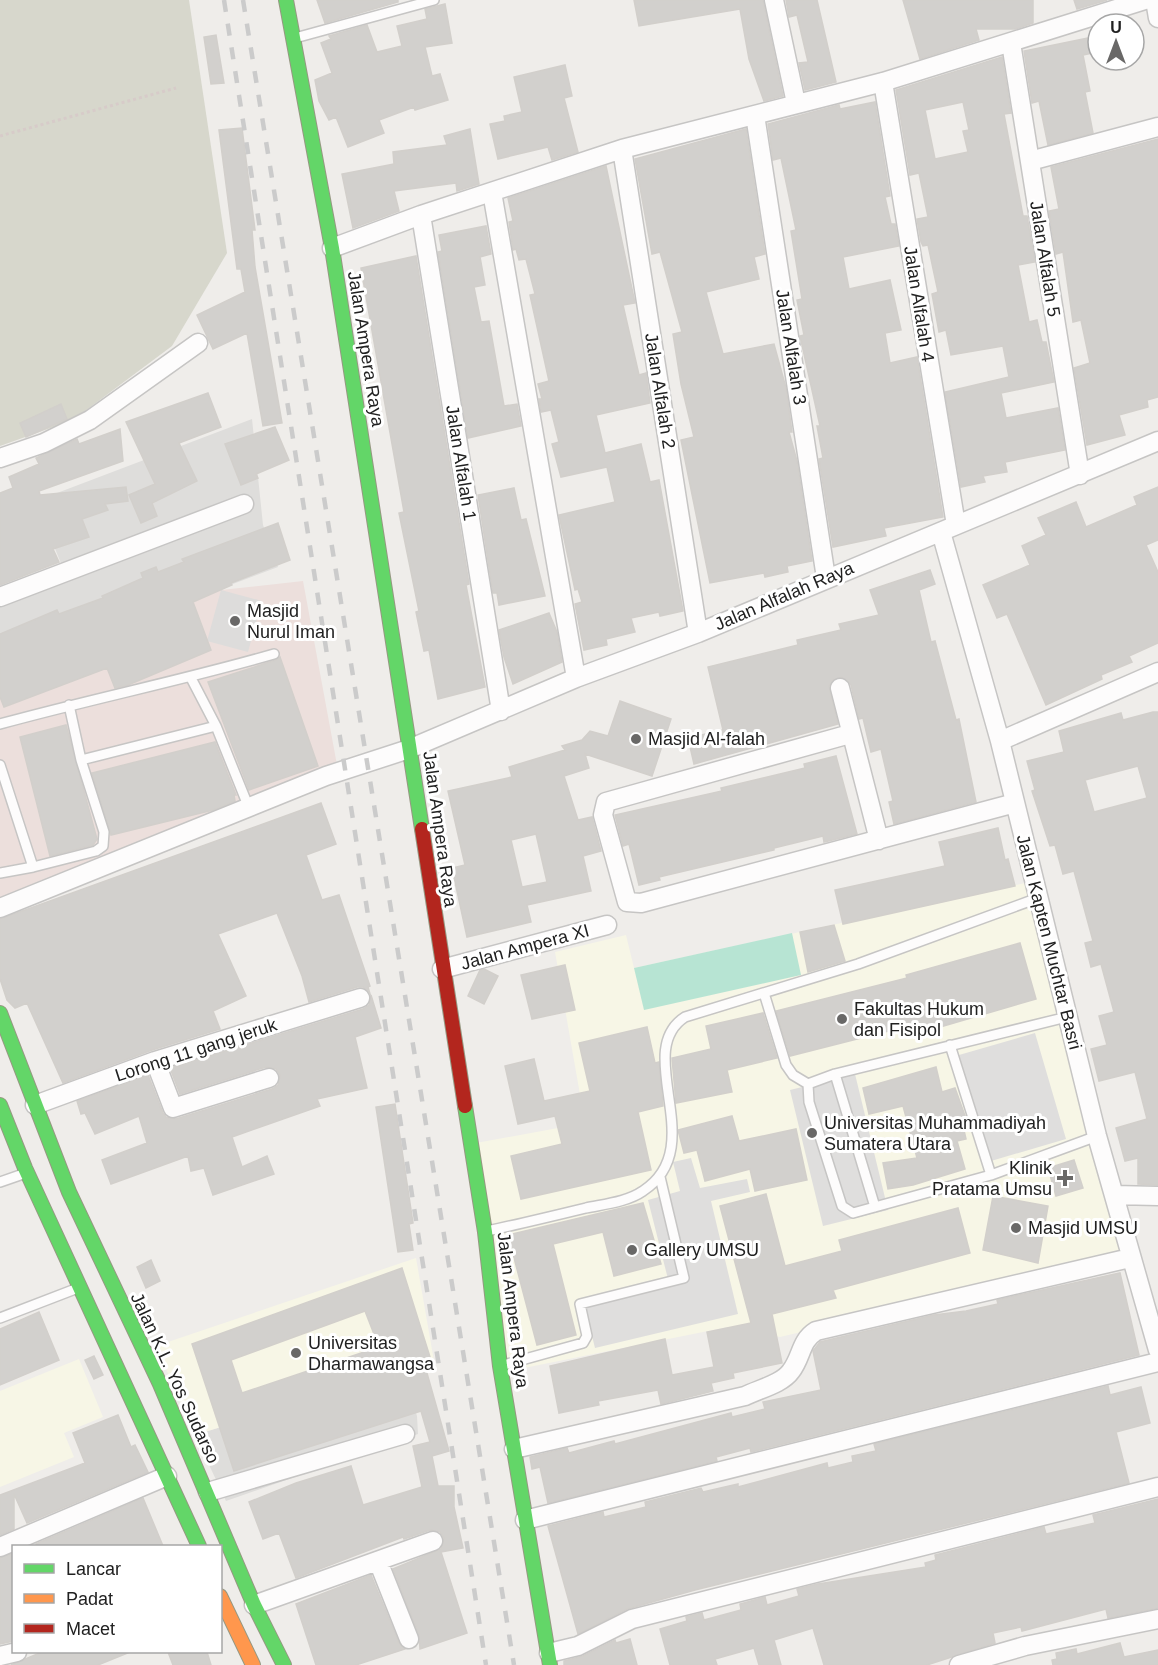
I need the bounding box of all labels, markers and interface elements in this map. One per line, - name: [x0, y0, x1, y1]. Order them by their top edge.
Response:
- north arrow: [1086, 12, 1146, 72]
- text: U: [1110, 19, 1122, 36]
- street label: Jalan Alfalah 5: [1026, 200, 1064, 318]
- street label: Jalan Alfalah 4: [900, 245, 938, 363]
- street label: Jalan Ampera Raya: [344, 270, 388, 429]
- street label: Jalan Alfalah 3: [772, 288, 810, 406]
- street label: Jalan Alfalah 2: [641, 332, 679, 450]
- street label: Jalan Alfalah 1: [442, 404, 480, 522]
- street label: Jalan Alfalah Raya: [711, 557, 857, 634]
- place label: Masjid Nurul Iman: [247, 601, 335, 642]
- marker: Masjid Nurul Iman: [228, 614, 242, 628]
- place label: Masjid Al-falah: [648, 729, 765, 749]
- marker: Masjid Al-falah: [629, 732, 643, 746]
- street label: Jalan Ampera Raya: [419, 750, 461, 909]
- street label: Jalan Kapten Muchtar Basri: [1013, 832, 1085, 1052]
- street label: Jalan Ampera XI: [459, 920, 591, 974]
- place label: Fakultas Hukum dan Fisipol: [854, 999, 984, 1040]
- marker: Fakultas Hukum dan Fisipol: [835, 1012, 849, 1026]
- street label: Lorong 11 gang jeruk: [113, 1014, 280, 1086]
- place label: Universitas Muhammadiyah Sumatera Utara: [824, 1113, 1046, 1154]
- marker: Universitas Muhammadiyah Sumatera Utara: [805, 1126, 819, 1140]
- place label: Klinik Pratama Umsu: [932, 1158, 1053, 1199]
- marker: Klinik Pratama Umsu: [1056, 1169, 1074, 1187]
- place label: Masjid UMSU: [1028, 1218, 1138, 1238]
- marker: Masjid UMSU: [1009, 1221, 1023, 1235]
- street label: Jalan Ampera Raya: [494, 1231, 533, 1390]
- place label: Gallery UMSU: [644, 1240, 759, 1260]
- marker: Gallery UMSU: [625, 1243, 639, 1257]
- street label: Jalan K.L. Yos Sudarso: [127, 1289, 223, 1467]
- place label: Universitas Dharmawangsa: [308, 1333, 435, 1374]
- marker: Universitas Dharmawangsa: [289, 1346, 303, 1360]
- legend: [12, 1545, 222, 1653]
- text: Lancar: [66, 1559, 121, 1579]
- text: Padat: [66, 1589, 113, 1609]
- text: Macet: [66, 1619, 115, 1639]

